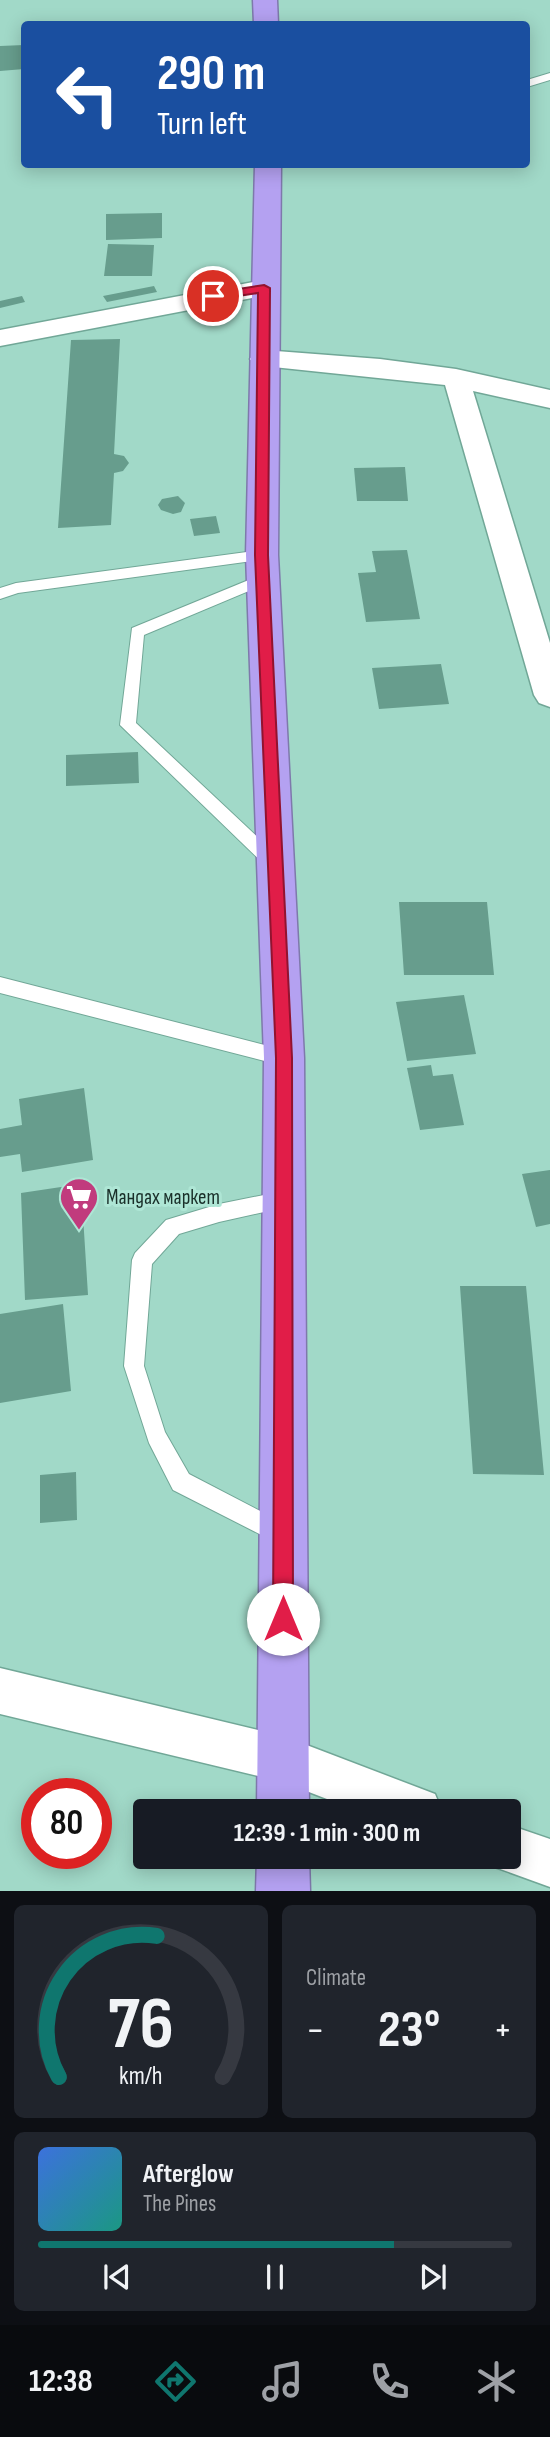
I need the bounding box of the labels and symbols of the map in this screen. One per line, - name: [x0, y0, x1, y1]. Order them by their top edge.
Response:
- pin: [183, 266, 243, 326]
- supermarket icon: Мандах маркет: [58, 1176, 100, 1231]
- place label: Мандах маркет: [106, 1185, 220, 1210]
- position arrow: [246, 1582, 320, 1656]
- speed limit sign: 80: [21, 1778, 112, 1869]

